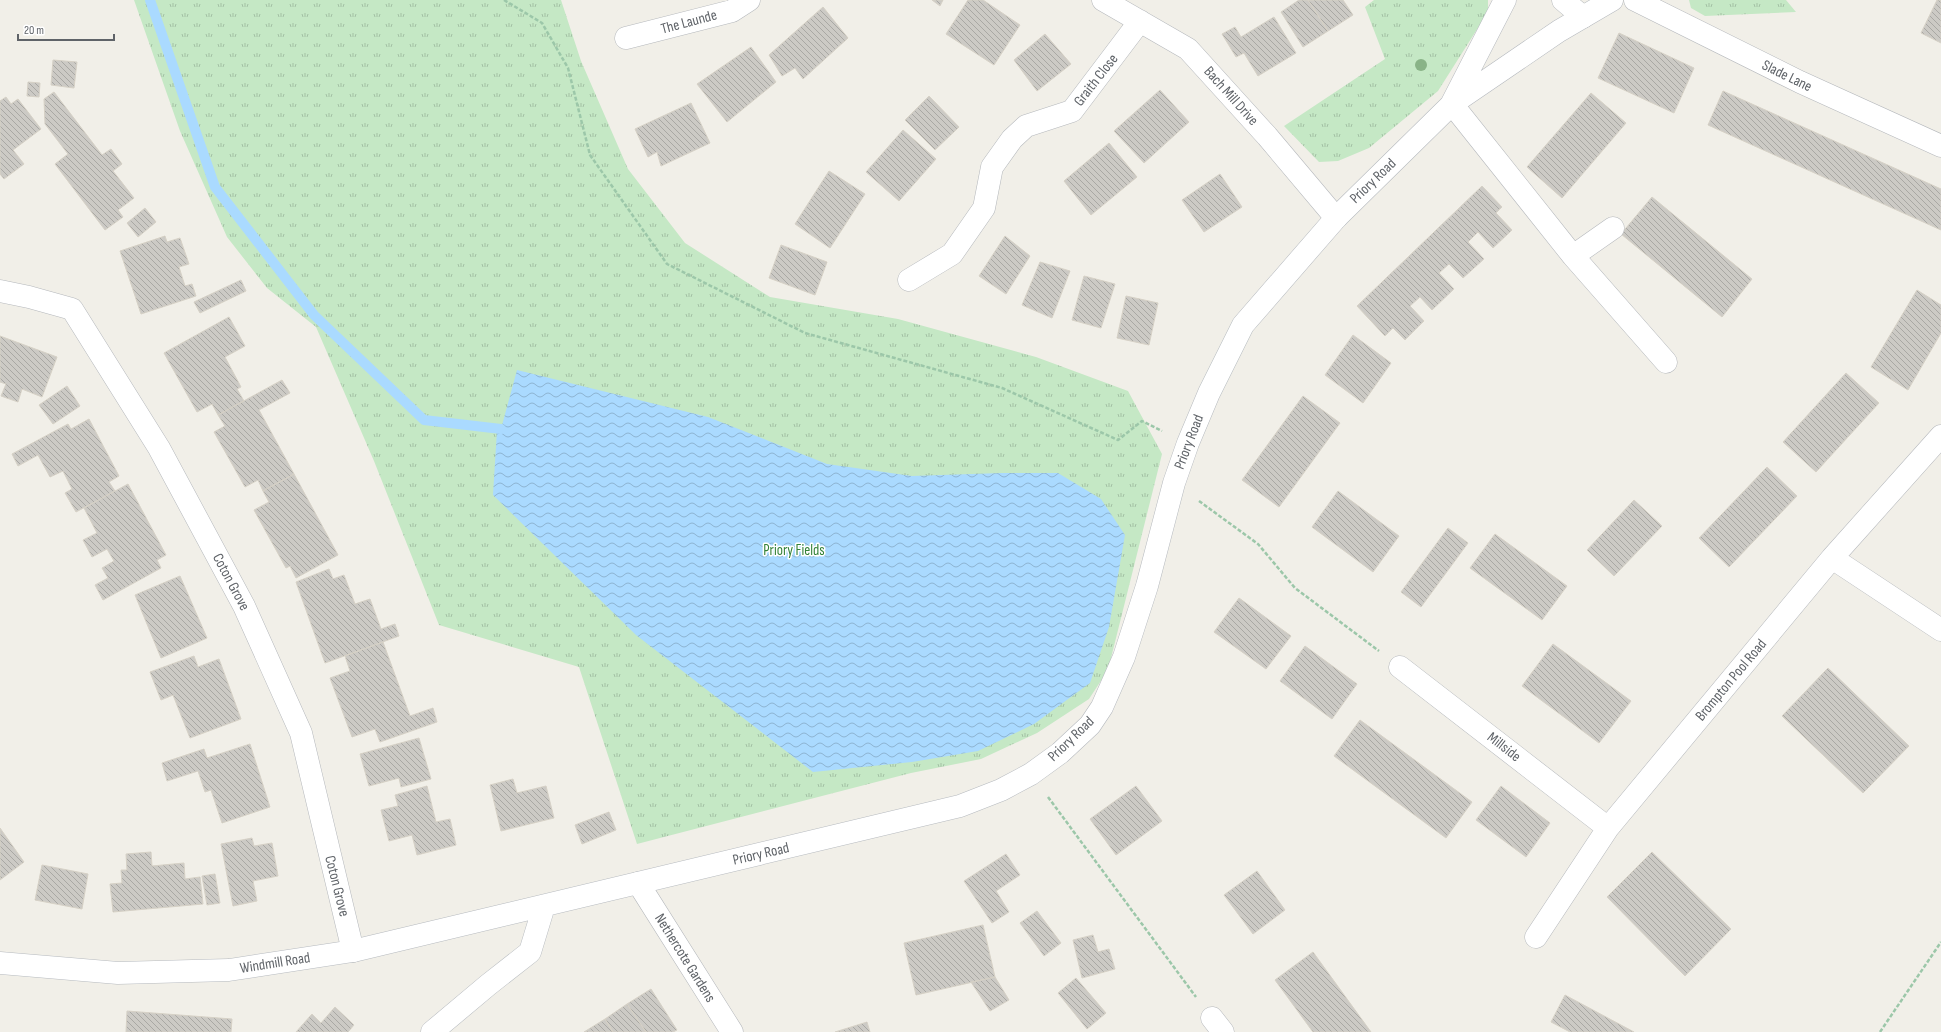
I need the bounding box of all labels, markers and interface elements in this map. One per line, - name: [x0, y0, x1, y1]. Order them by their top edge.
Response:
- street label: The Launde: [659, 5, 719, 39]
- scale bar: [18, 16, 114, 42]
- text: 20 m: [24, 23, 44, 38]
- street label: Graith Close: [1070, 50, 1122, 110]
- street label: Slade Lane: [1759, 56, 1815, 96]
- street label: Bach Mill Drive: [1199, 62, 1263, 130]
- street label: Priory Road: [1346, 154, 1400, 208]
- street label: Priory Road: [1170, 412, 1208, 472]
- park label: Priory Fields: [763, 541, 825, 560]
- street label: Coton Grove: [208, 550, 254, 614]
- street label: Brompton Pool Road: [1691, 635, 1771, 725]
- street label: Priory Road: [1044, 712, 1098, 766]
- street label: Millside: [1483, 728, 1525, 766]
- street label: Priory Road: [731, 838, 791, 870]
- street label: Coton Grove: [320, 853, 354, 919]
- street label: Nethercote Gardens: [650, 910, 720, 1006]
- street label: Windmill Road: [239, 948, 311, 978]

